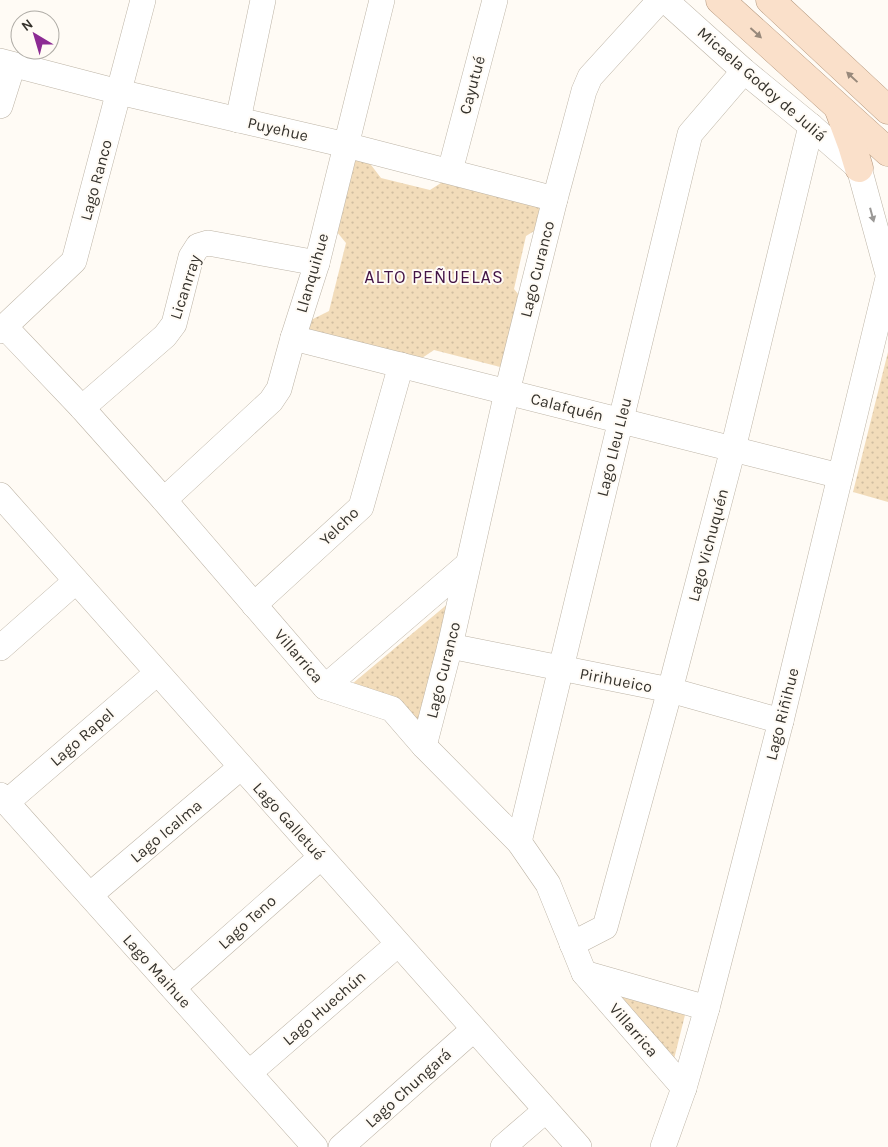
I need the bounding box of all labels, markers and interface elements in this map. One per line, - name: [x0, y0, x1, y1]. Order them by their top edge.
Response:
- north arrow: [10, 10, 60, 60]
- text: N: [18, 15, 36, 35]
- street label: Micaela Godoy de Juliá: [694, 23, 830, 145]
- one-way arrow: [750, 27, 762, 39]
- street label: Cayutué: [455, 54, 489, 116]
- one-way arrow: [847, 71, 859, 83]
- street label: Puyehue: [246, 113, 310, 145]
- street label: Lago Ranco: [76, 137, 116, 223]
- one-way arrow: [868, 207, 876, 222]
- street label: Lago Curanco: [516, 219, 558, 319]
- street label: Llanquihue: [292, 231, 332, 315]
- street label: Licanrray: [166, 252, 205, 322]
- district label: ALTO PEÑUELAS: [364, 266, 504, 288]
- street label: Calafquén: [529, 389, 605, 425]
- street label: Lago Lleu Lleu: [593, 396, 635, 498]
- street label: Lago Vichuquén: [684, 486, 732, 604]
- street label: Yelcho: [315, 503, 363, 549]
- street label: Lago Curanco: [422, 620, 464, 720]
- street label: Villarrica: [271, 625, 327, 687]
- street label: Pirihueico: [578, 664, 654, 696]
- street label: Lago Riñihue: [761, 666, 803, 762]
- street label: Lago Rapel: [46, 704, 118, 770]
- street label: Lago Galletué: [249, 778, 329, 864]
- street label: Lago Icalma: [126, 796, 206, 866]
- street label: Lago Teno: [214, 891, 280, 953]
- street label: Lago Maihue: [119, 930, 195, 1012]
- street label: Lago Huechún: [279, 967, 369, 1049]
- street label: Villarrica: [606, 999, 662, 1061]
- street label: Lago Chungará: [361, 1044, 455, 1132]

